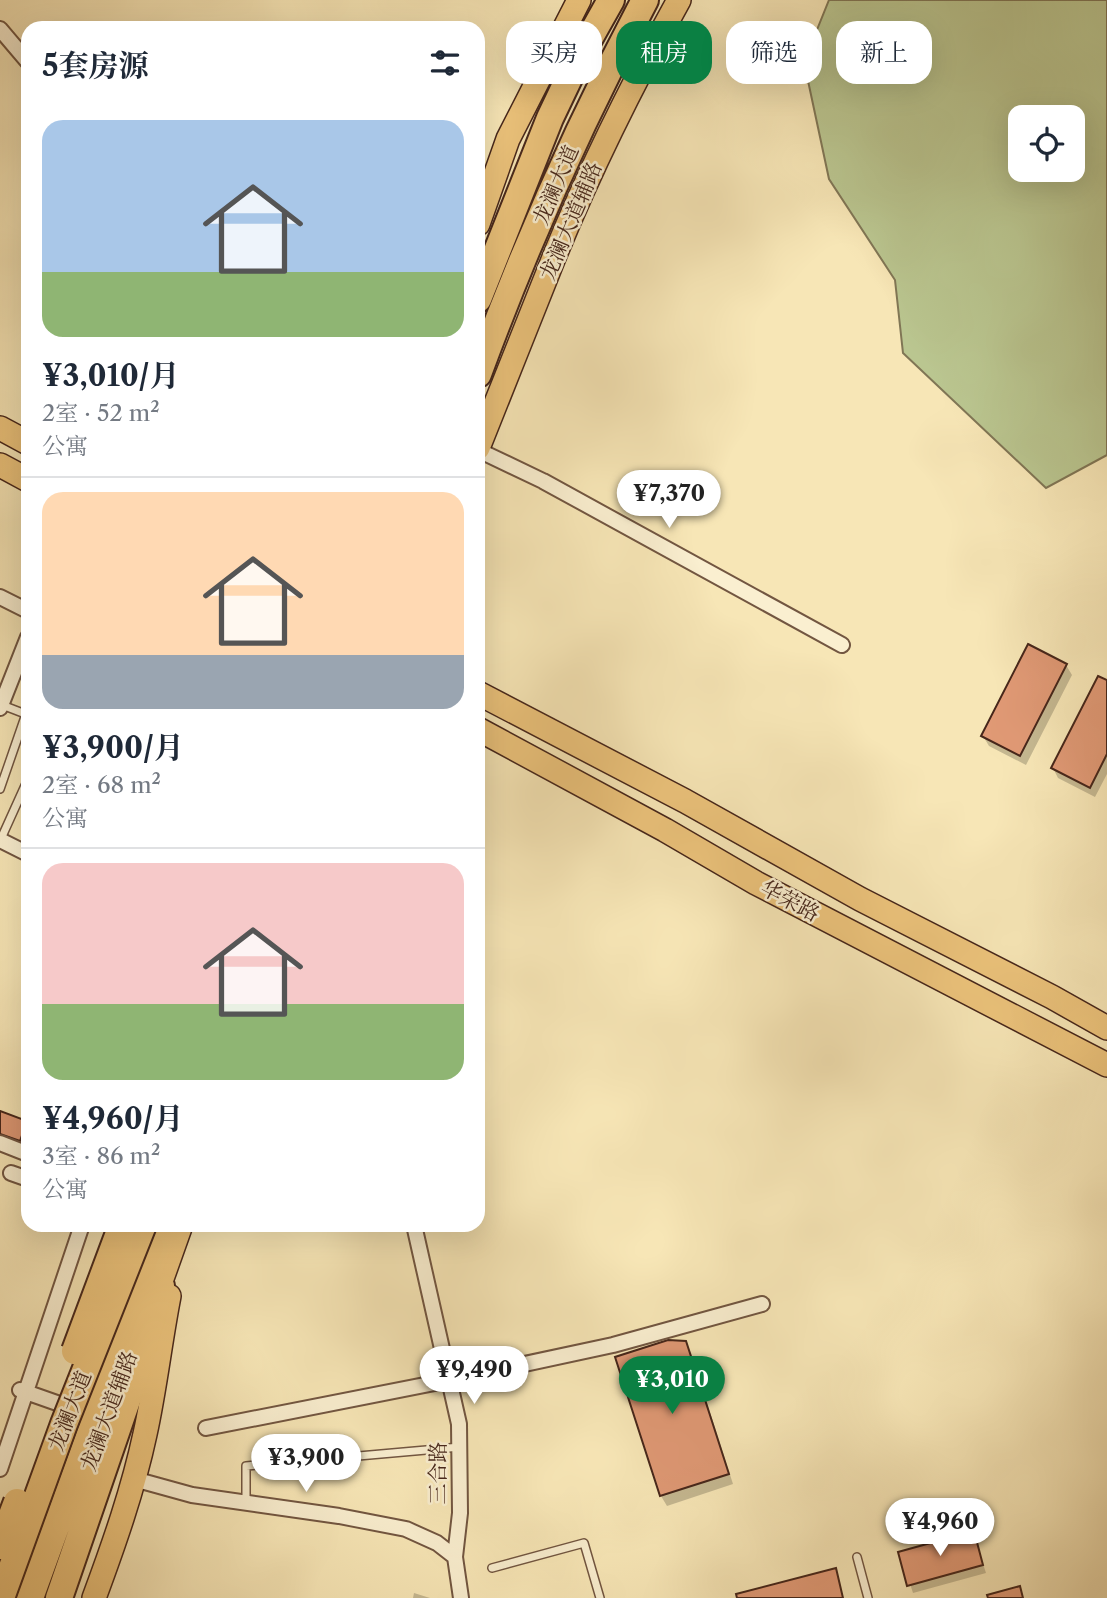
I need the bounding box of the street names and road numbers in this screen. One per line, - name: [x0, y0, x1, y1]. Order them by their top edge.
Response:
- street label: 龙澜大道: [528, 141, 583, 228]
- street label: 龙澜大道辅路: [534, 158, 607, 284]
- street label: 华荣路: [757, 875, 824, 926]
- street label: 龙澜大道辅路: [75, 1347, 142, 1474]
- street label: 龙澜大道: [43, 1367, 96, 1455]
- street label: 三合路: [425, 1442, 450, 1505]

